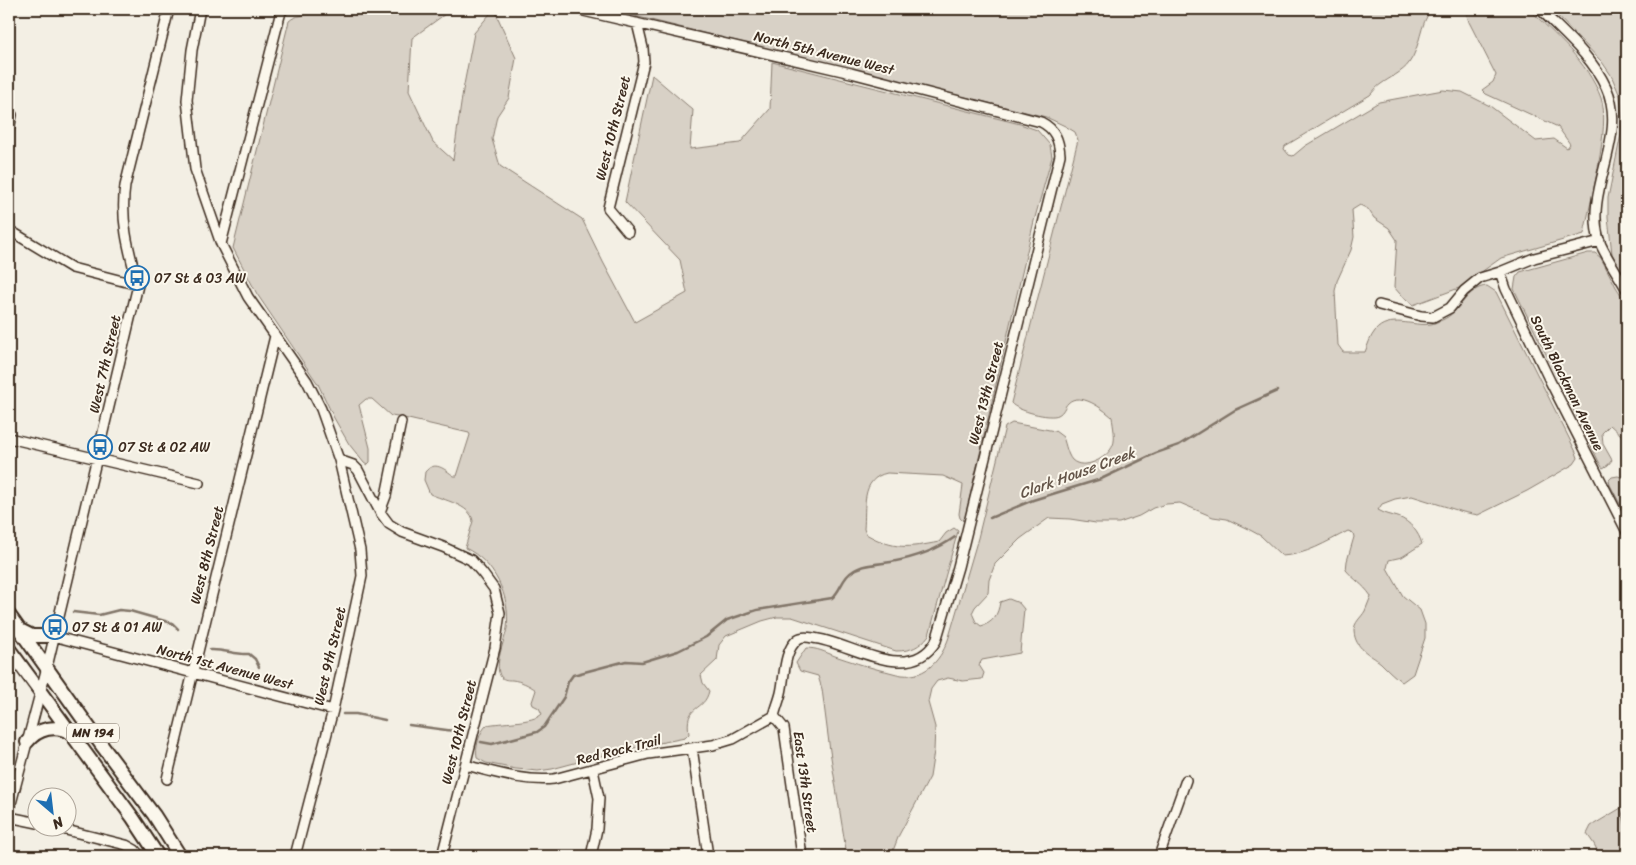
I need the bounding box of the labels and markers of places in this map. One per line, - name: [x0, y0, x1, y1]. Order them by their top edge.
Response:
- bus stop icon: 07 St & 03 AW: [124, 265, 150, 291]
- place label: 07 St & 03 AW: [154, 266, 246, 291]
- bus stop icon: 07 St & 02 AW: [87, 434, 113, 460]
- place label: 07 St & 02 AW: [118, 435, 210, 460]
- bus stop icon: 07 St & 01 AW: [42, 614, 68, 640]
- place label: 07 St & 01 AW: [72, 615, 162, 640]

